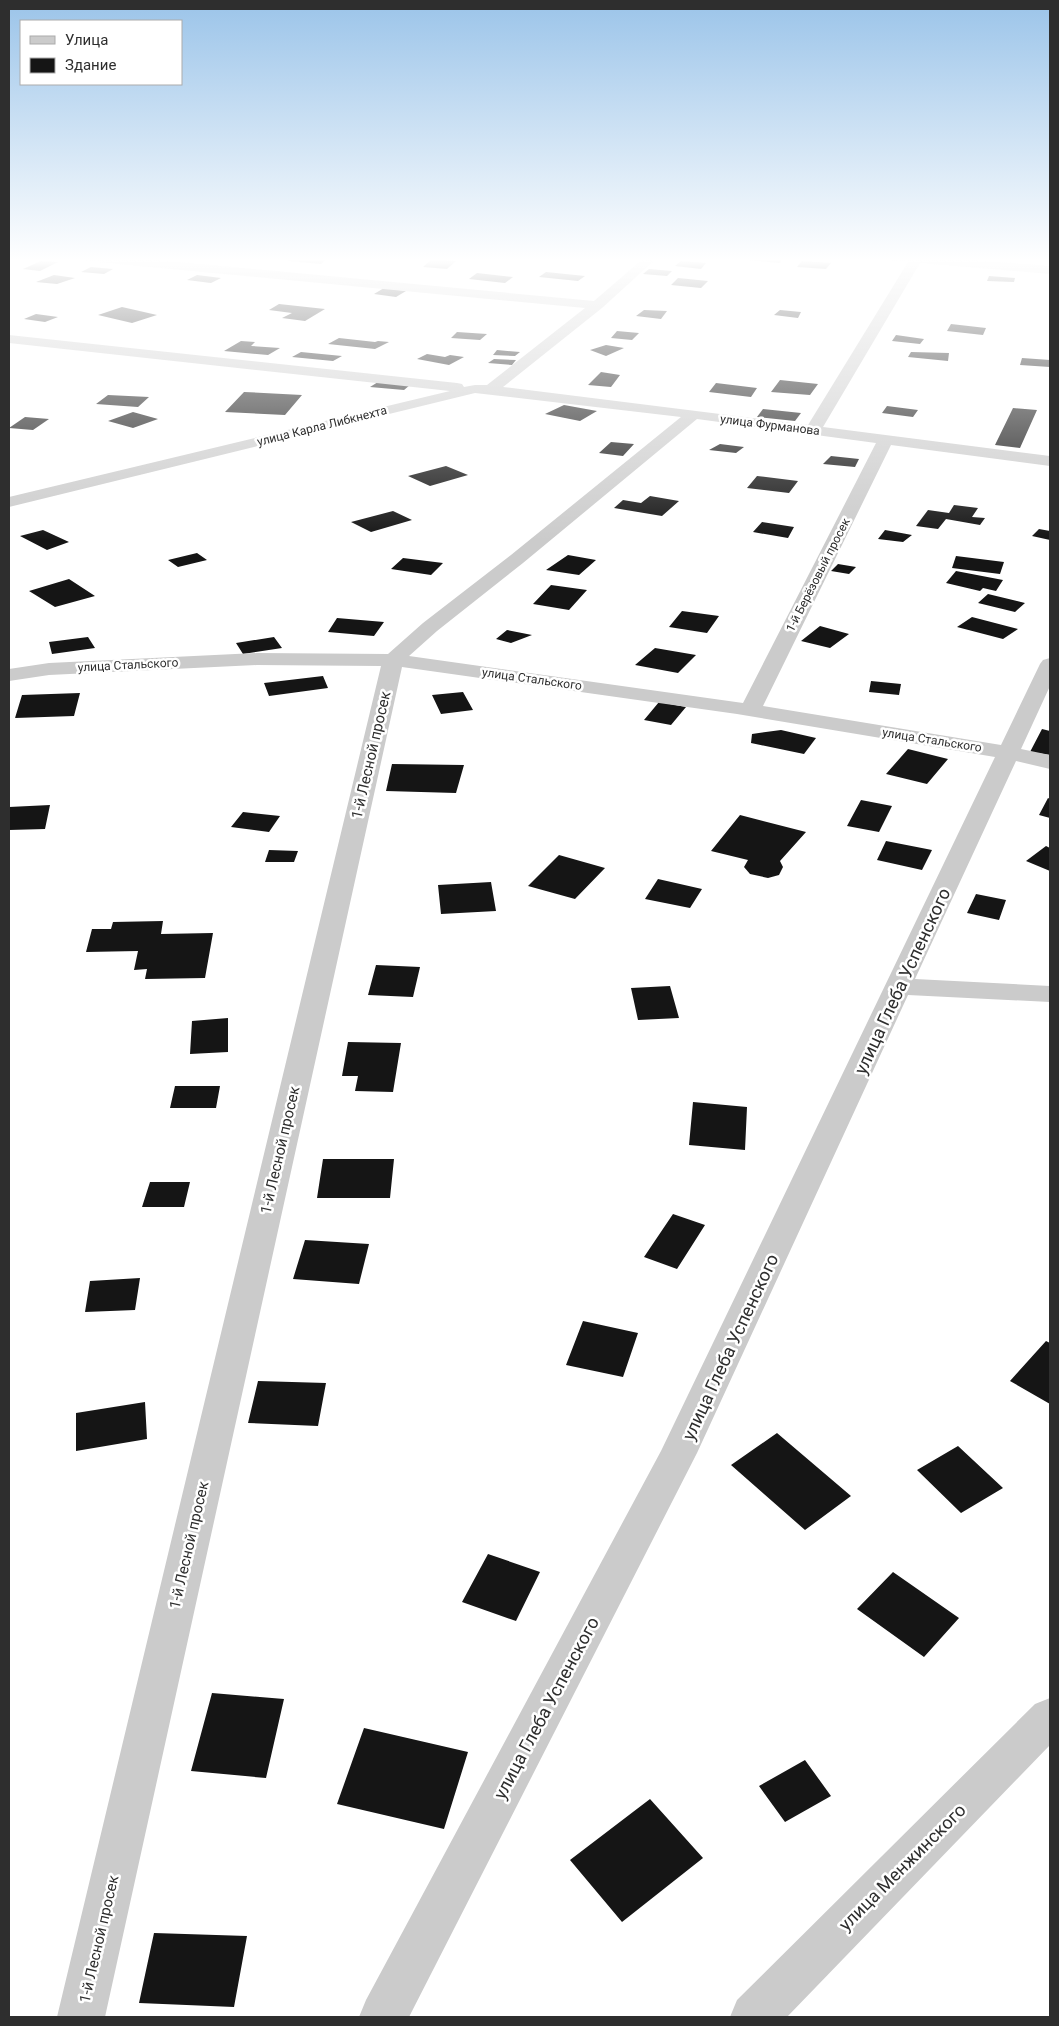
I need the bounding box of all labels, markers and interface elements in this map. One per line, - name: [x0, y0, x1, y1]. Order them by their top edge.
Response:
- legend: [20, 20, 182, 85]
- text: Улица: [65, 31, 108, 49]
- text: Здание: [65, 56, 116, 74]
- street label: улица Карла Либкнехта: [256, 403, 388, 449]
- street label: улица Фурманова: [719, 412, 821, 438]
- street label: 1-й Берёзовый просек: [783, 515, 853, 634]
- street label: улица Стальского: [77, 655, 179, 675]
- street label: улица Стальского: [481, 665, 583, 693]
- street label: 1-й Лесной просек: [348, 689, 394, 821]
- street label: улица Стальского: [881, 725, 983, 755]
- street label: улица Глеба Успенского: [850, 884, 954, 1078]
- street label: 1-й Лесной просек: [257, 1084, 303, 1216]
- street label: улица Глеба Успенского: [678, 1250, 782, 1444]
- street label: 1-й Лесной просек: [166, 1479, 212, 1611]
- street label: улица Глеба Успенского: [489, 1613, 603, 1803]
- street label: улица Менжинского: [834, 1799, 970, 1935]
- street label: 1-й Лесной просек: [76, 1873, 122, 2005]

